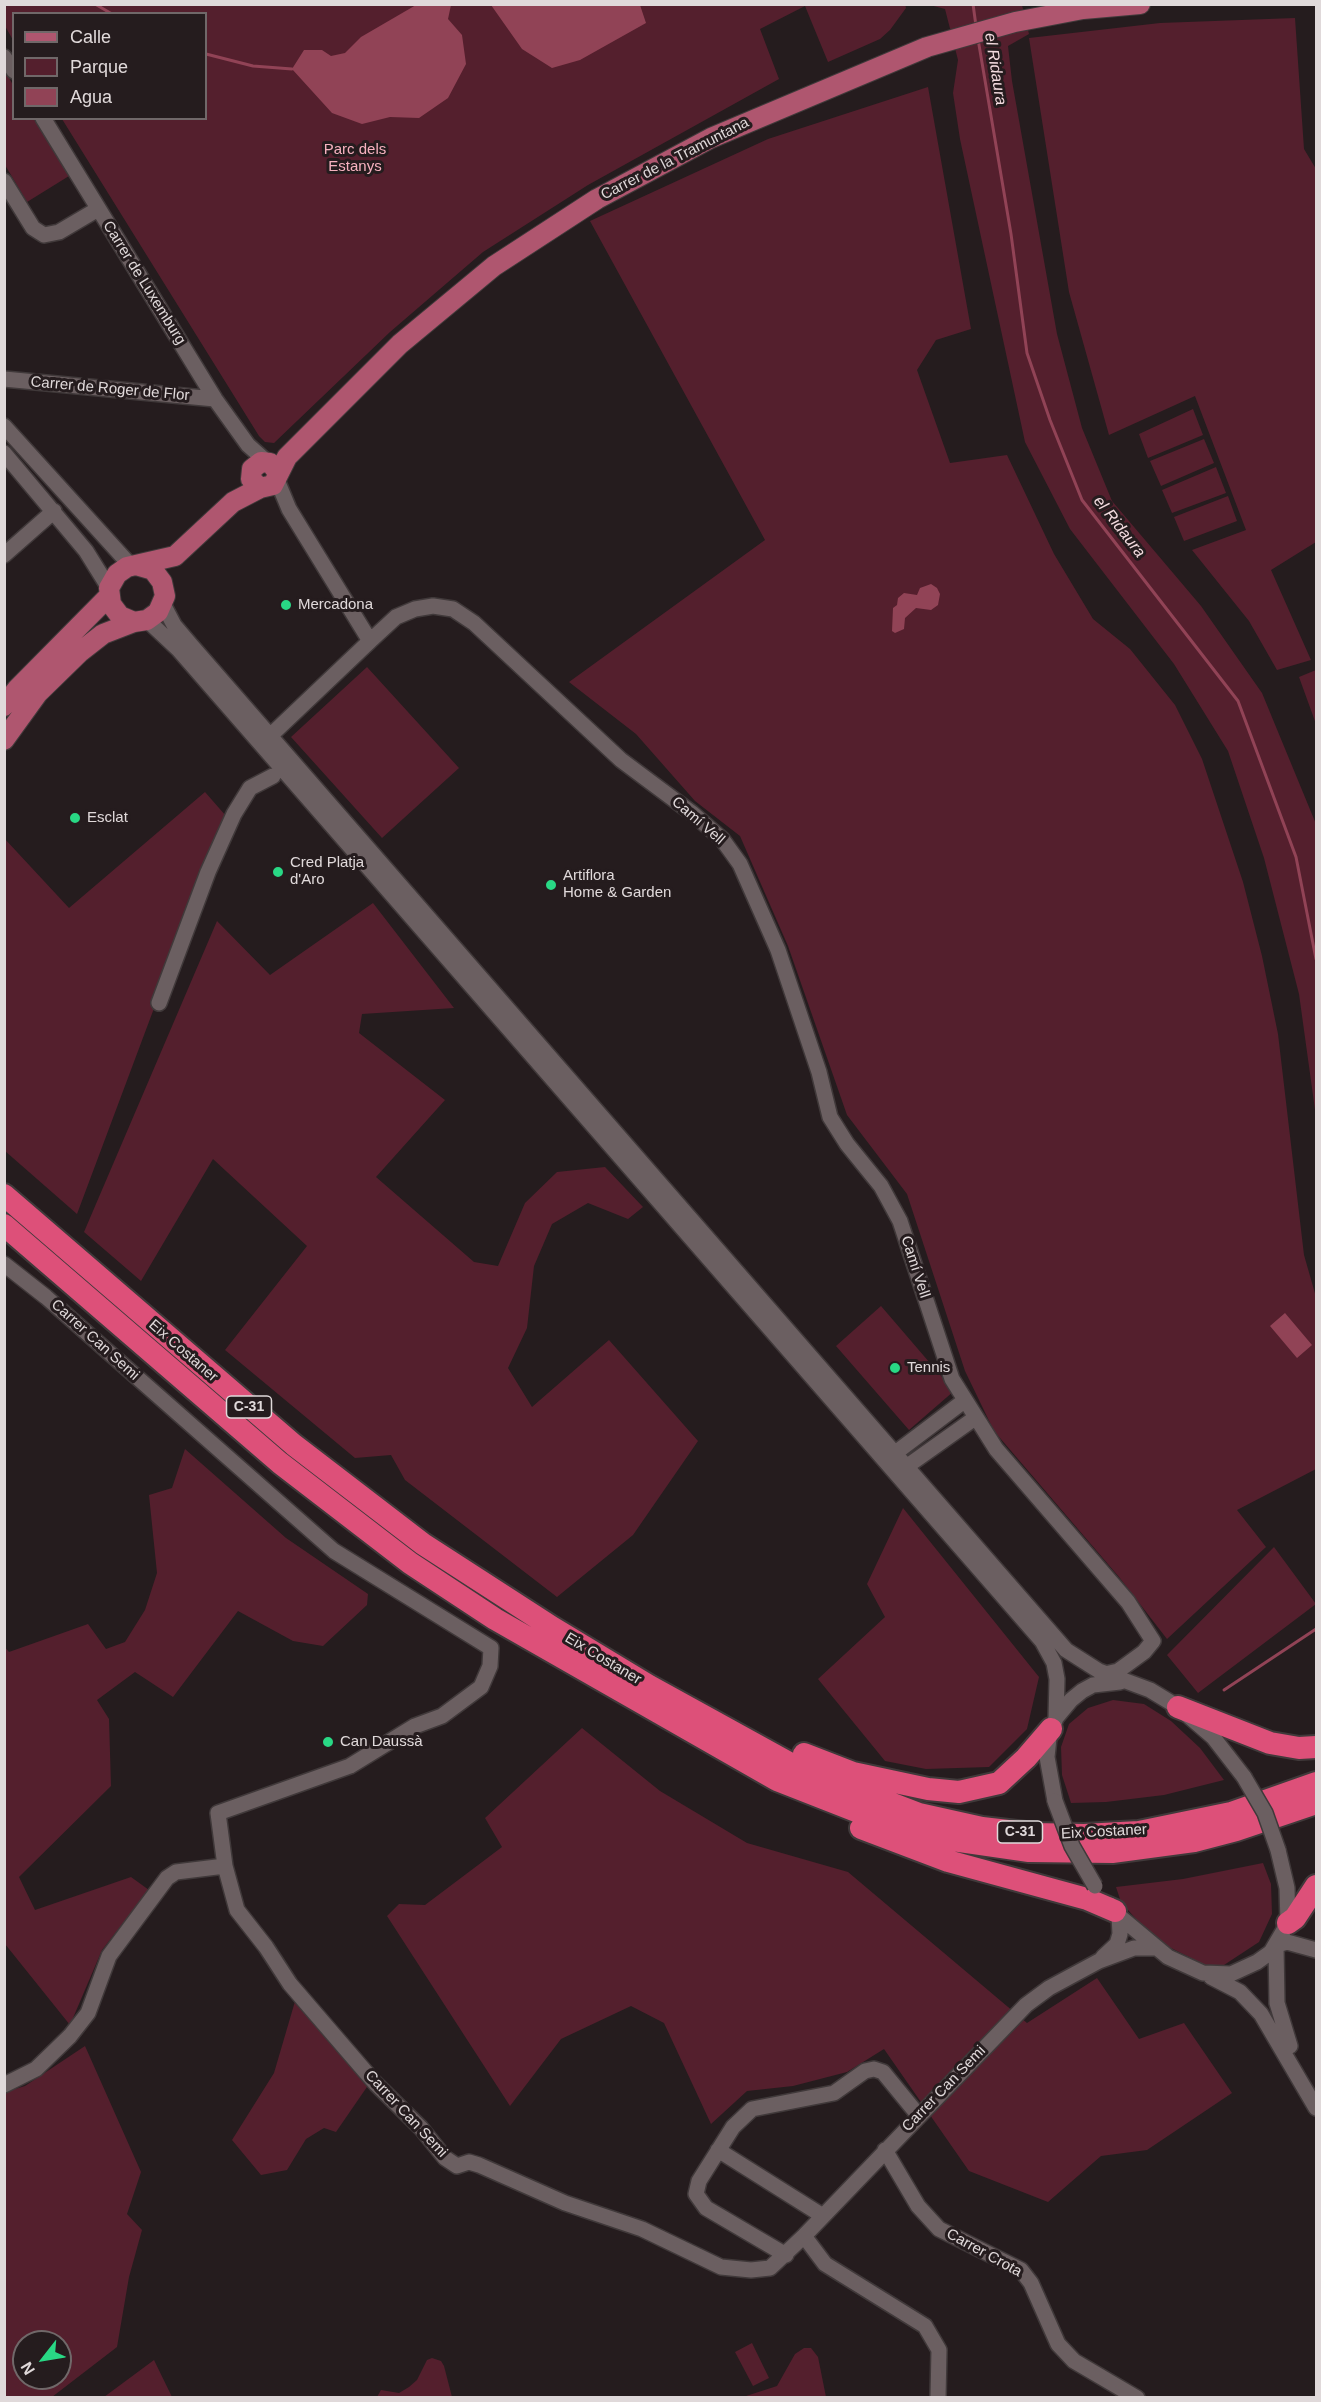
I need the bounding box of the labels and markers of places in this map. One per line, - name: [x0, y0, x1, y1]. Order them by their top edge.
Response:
- place label: Mercadona: [298, 596, 373, 614]
- marker: Mercadona: [279, 598, 293, 612]
- place label: Esclat: [87, 809, 128, 827]
- marker: Esclat: [68, 811, 82, 825]
- place label: Cred Platja d'Aro: [290, 854, 364, 889]
- marker: Cred Platja d'Aro: [271, 865, 285, 879]
- place label: Artiflora Home & Garden: [563, 867, 671, 902]
- marker: Artiflora Home & Garden: [544, 878, 558, 892]
- place label: Tennis: [907, 1359, 950, 1377]
- marker: Tennis: [888, 1361, 902, 1375]
- place label: Can Daussà: [340, 1733, 423, 1751]
- marker: Can Daussà: [321, 1735, 335, 1749]

